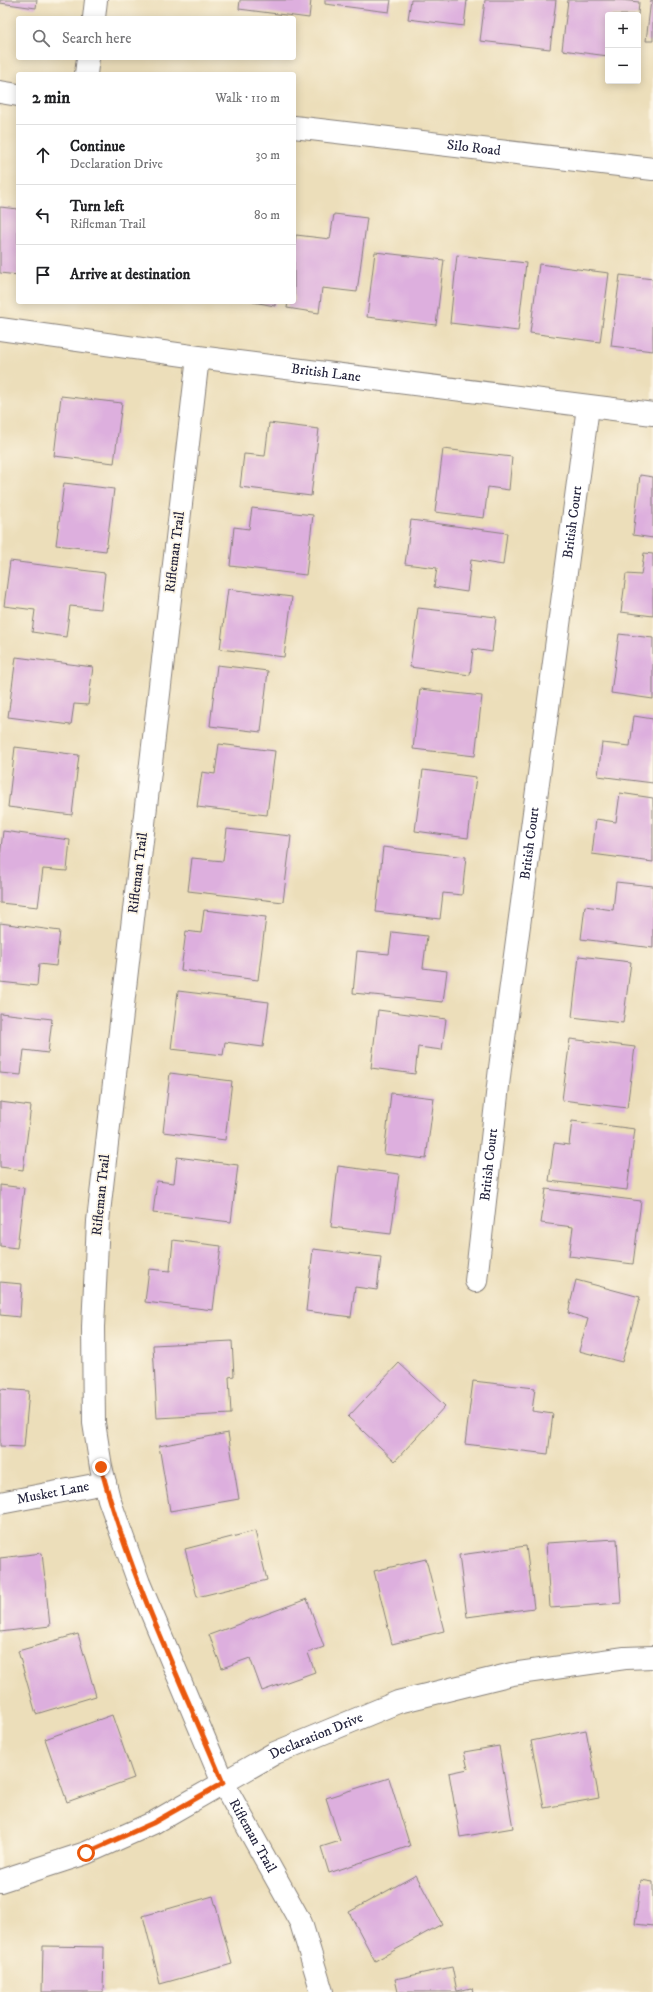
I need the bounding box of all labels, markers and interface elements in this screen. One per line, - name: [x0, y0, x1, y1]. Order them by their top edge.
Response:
- map controls: [605, 12, 641, 84]
- button: +: [605, 12, 641, 48]
- search box: [16, 16, 296, 60]
- icon: search: [30, 27, 52, 49]
- text: Search here: [62, 29, 131, 48]
- button: −: [605, 48, 641, 84]
- text: 2 min: [32, 87, 70, 109]
- text: Walk · 110 m: [215, 90, 280, 106]
- street label: Silo Road: [446, 136, 502, 160]
- text: Continue: [70, 137, 125, 156]
- icon: ahead: [32, 144, 54, 166]
- text: 30 m: [256, 147, 280, 163]
- text: Declaration Drive: [70, 156, 163, 172]
- text: Turn left: [70, 197, 124, 216]
- icon: left: [32, 204, 54, 226]
- text: 80 m: [254, 207, 280, 223]
- text: Rifleman Trail: [70, 216, 146, 232]
- icon: arrive: [32, 264, 54, 286]
- text: Arrive at destination: [70, 265, 190, 284]
- street label: British Lane: [290, 360, 362, 386]
- street label: British Court: [559, 484, 586, 560]
- street label: Rifleman Trail: [161, 510, 189, 594]
- street label: British Court: [516, 805, 544, 881]
- street label: Rifleman Trail: [124, 831, 152, 915]
- street label: British Court: [476, 1127, 502, 1202]
- street label: Rifleman Trail: [88, 1153, 114, 1236]
- route end: [92, 1458, 110, 1476]
- street label: Musket Lane: [15, 1477, 91, 1509]
- street label: Declaration Drive: [266, 1708, 366, 1764]
- street label: Rifleman Trail: [225, 1796, 281, 1877]
- route start: [77, 1844, 95, 1862]

